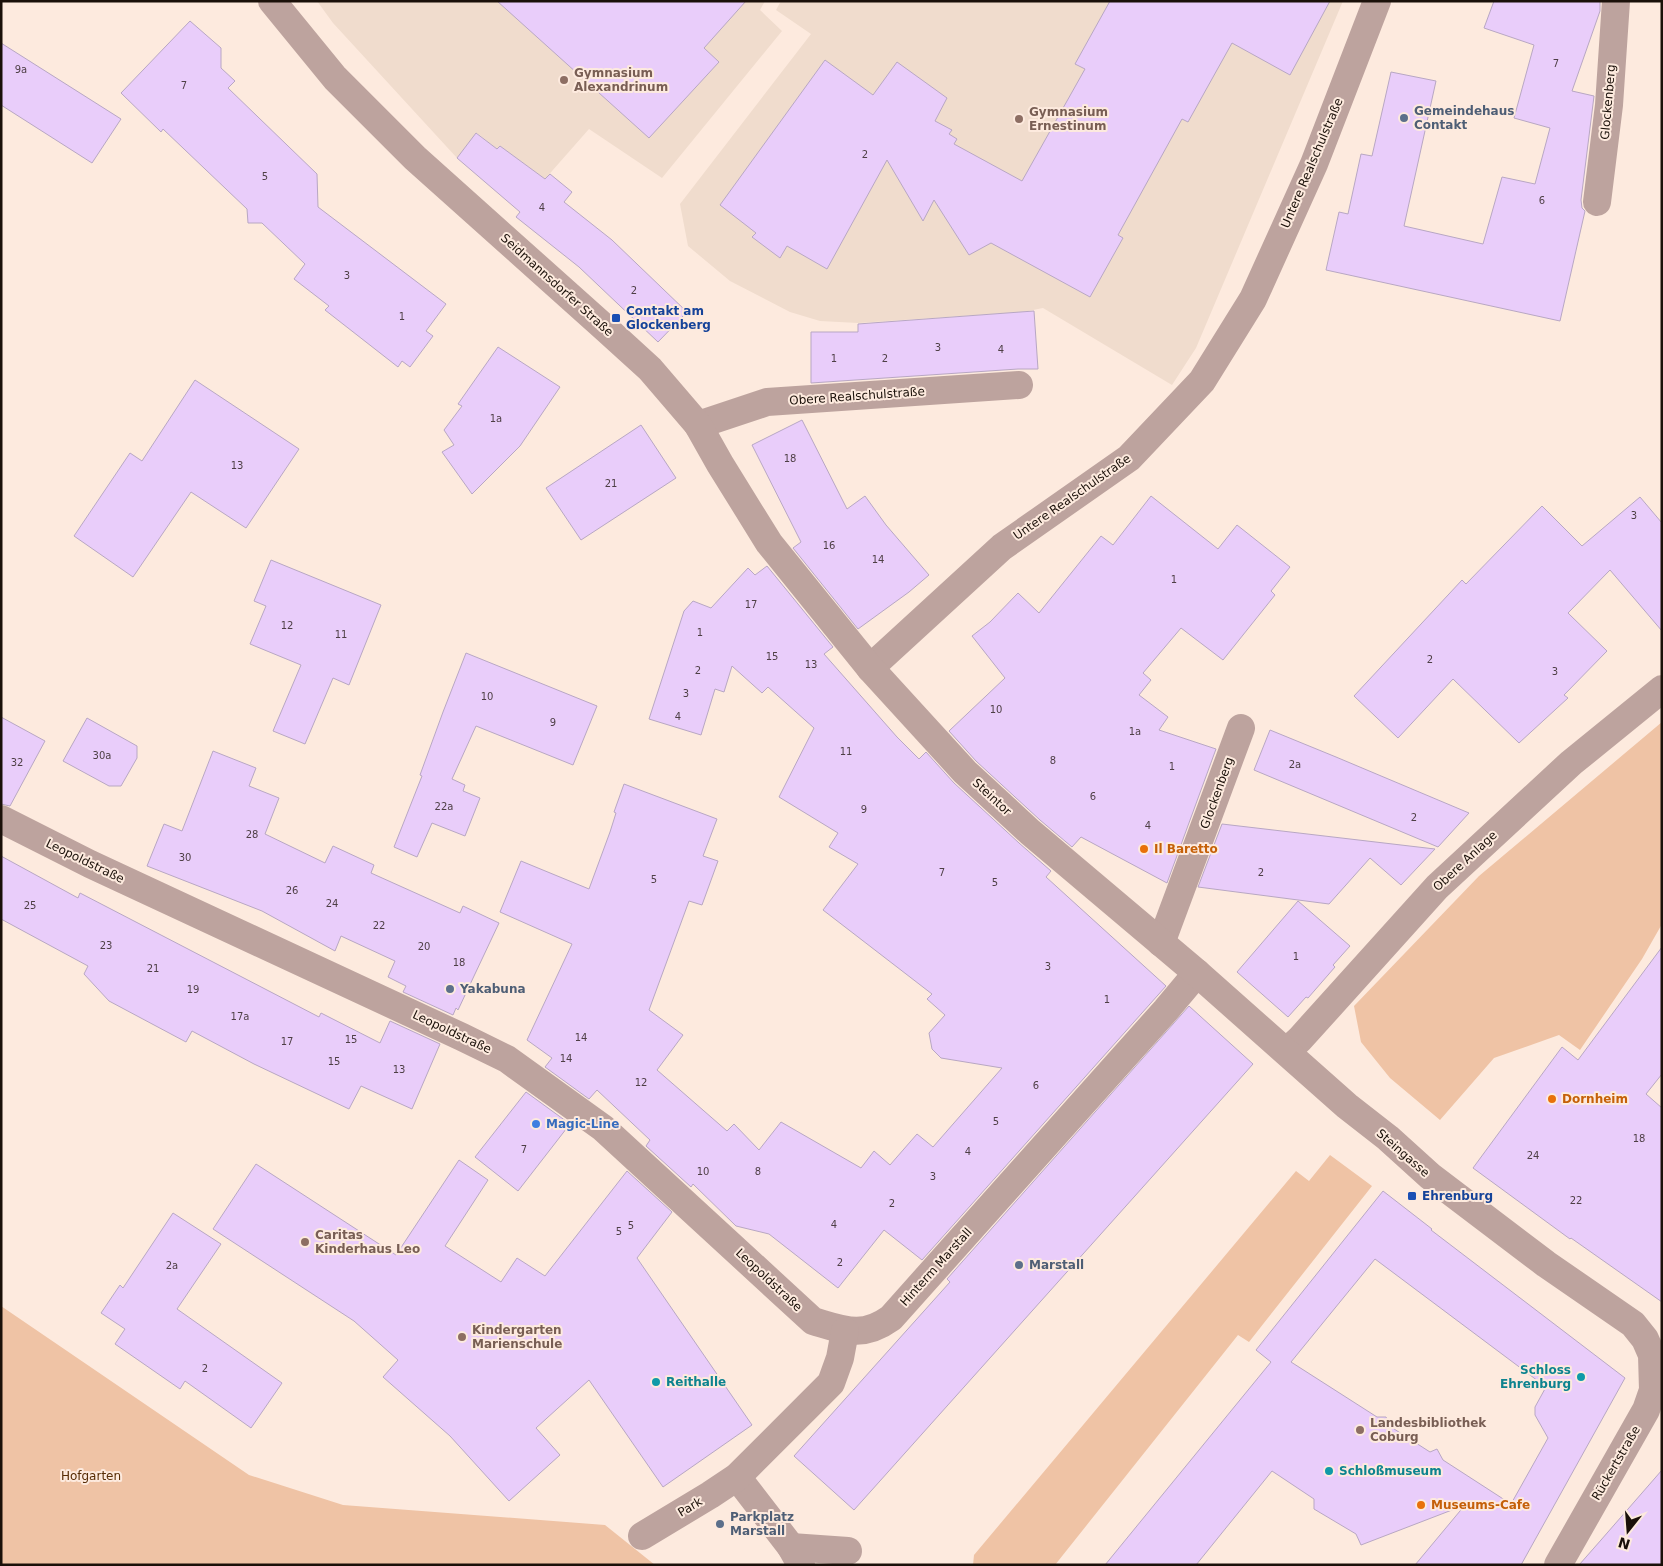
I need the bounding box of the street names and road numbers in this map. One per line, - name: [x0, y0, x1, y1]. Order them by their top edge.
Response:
- street label: Glockenberg: [1598, 64, 1618, 140]
- street label: Untere Realschulstraße: [1278, 96, 1346, 230]
- street label: Seidmannsdorfer Straße: [498, 231, 616, 339]
- street label: Obere Realschulstraße: [789, 384, 925, 408]
- street label: Untere Realschulstraße: [1011, 451, 1133, 543]
- street label: Glockenberg: [1198, 755, 1236, 831]
- street label: Steintor: [970, 776, 1014, 818]
- street label: Obere Anlage: [1430, 828, 1500, 894]
- street label: Leopoldstraße: [44, 836, 126, 886]
- street label: Leopoldstraße: [410, 1008, 494, 1056]
- street label: Steingasse: [1374, 1126, 1432, 1180]
- street label: Hinterm Marstall: [897, 1225, 975, 1309]
- street label: Leopoldstraße: [733, 1246, 805, 1314]
- street label: Rückertstraße: [1589, 1423, 1643, 1503]
- street label: Park: [675, 1494, 705, 1520]

